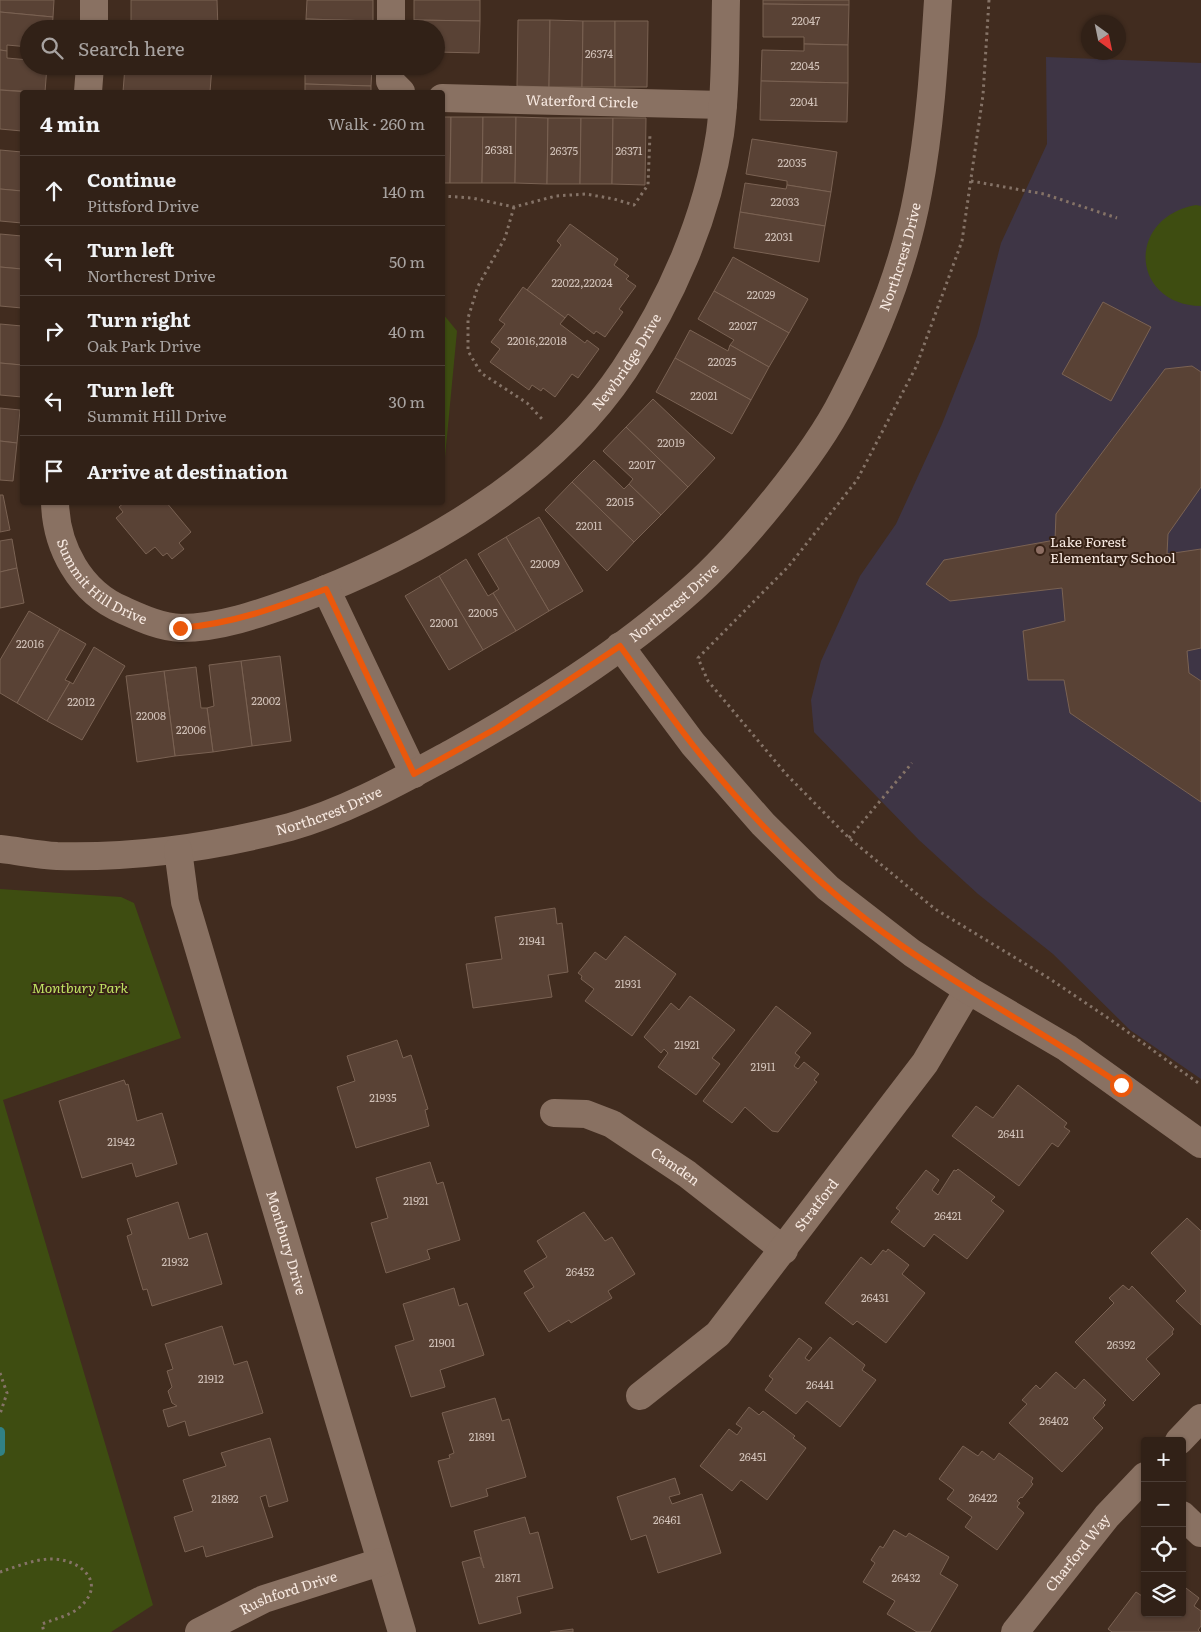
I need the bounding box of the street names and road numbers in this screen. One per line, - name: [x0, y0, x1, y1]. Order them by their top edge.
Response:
- street label: Waterford Circle: [525, 89, 638, 112]
- street label: Northcrest Drive: [873, 201, 925, 314]
- street label: Newbridge Drive: [586, 310, 665, 414]
- street label: Summit Hill Drive: [53, 536, 150, 628]
- street label: Northcrest Drive: [624, 558, 723, 646]
- street label: Northcrest Drive: [273, 781, 385, 839]
- street label: Camden: [647, 1142, 705, 1190]
- street label: Stratford: [789, 1174, 843, 1235]
- street label: Montbury Drive: [262, 1188, 312, 1297]
- street label: Charford Way: [1040, 1508, 1115, 1595]
- street label: Rushford Drive: [236, 1565, 339, 1619]

